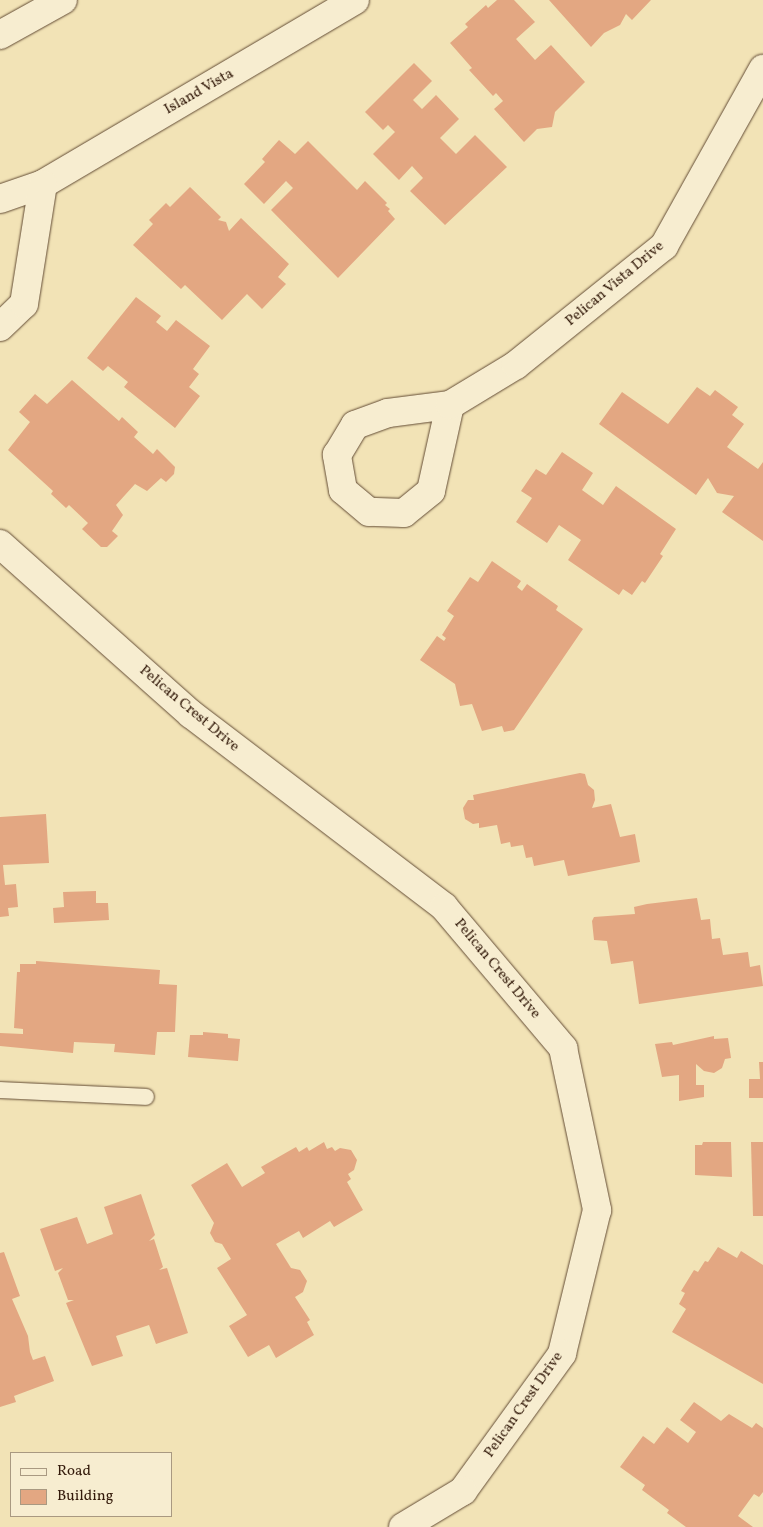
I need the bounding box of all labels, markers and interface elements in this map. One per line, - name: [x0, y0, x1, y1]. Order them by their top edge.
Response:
- street label: Island Vista: [161, 65, 237, 119]
- street label: Pelican Vista Drive: [562, 237, 668, 331]
- street label: Pelican Crest Drive: [135, 662, 243, 756]
- street label: Pelican Crest Drive: [450, 915, 544, 1023]
- street label: Pelican Crest Drive: [481, 1349, 567, 1461]
- legend: [10, 1452, 172, 1517]
- text: Road: [57, 1461, 91, 1482]
- text: Building: [57, 1486, 113, 1507]

